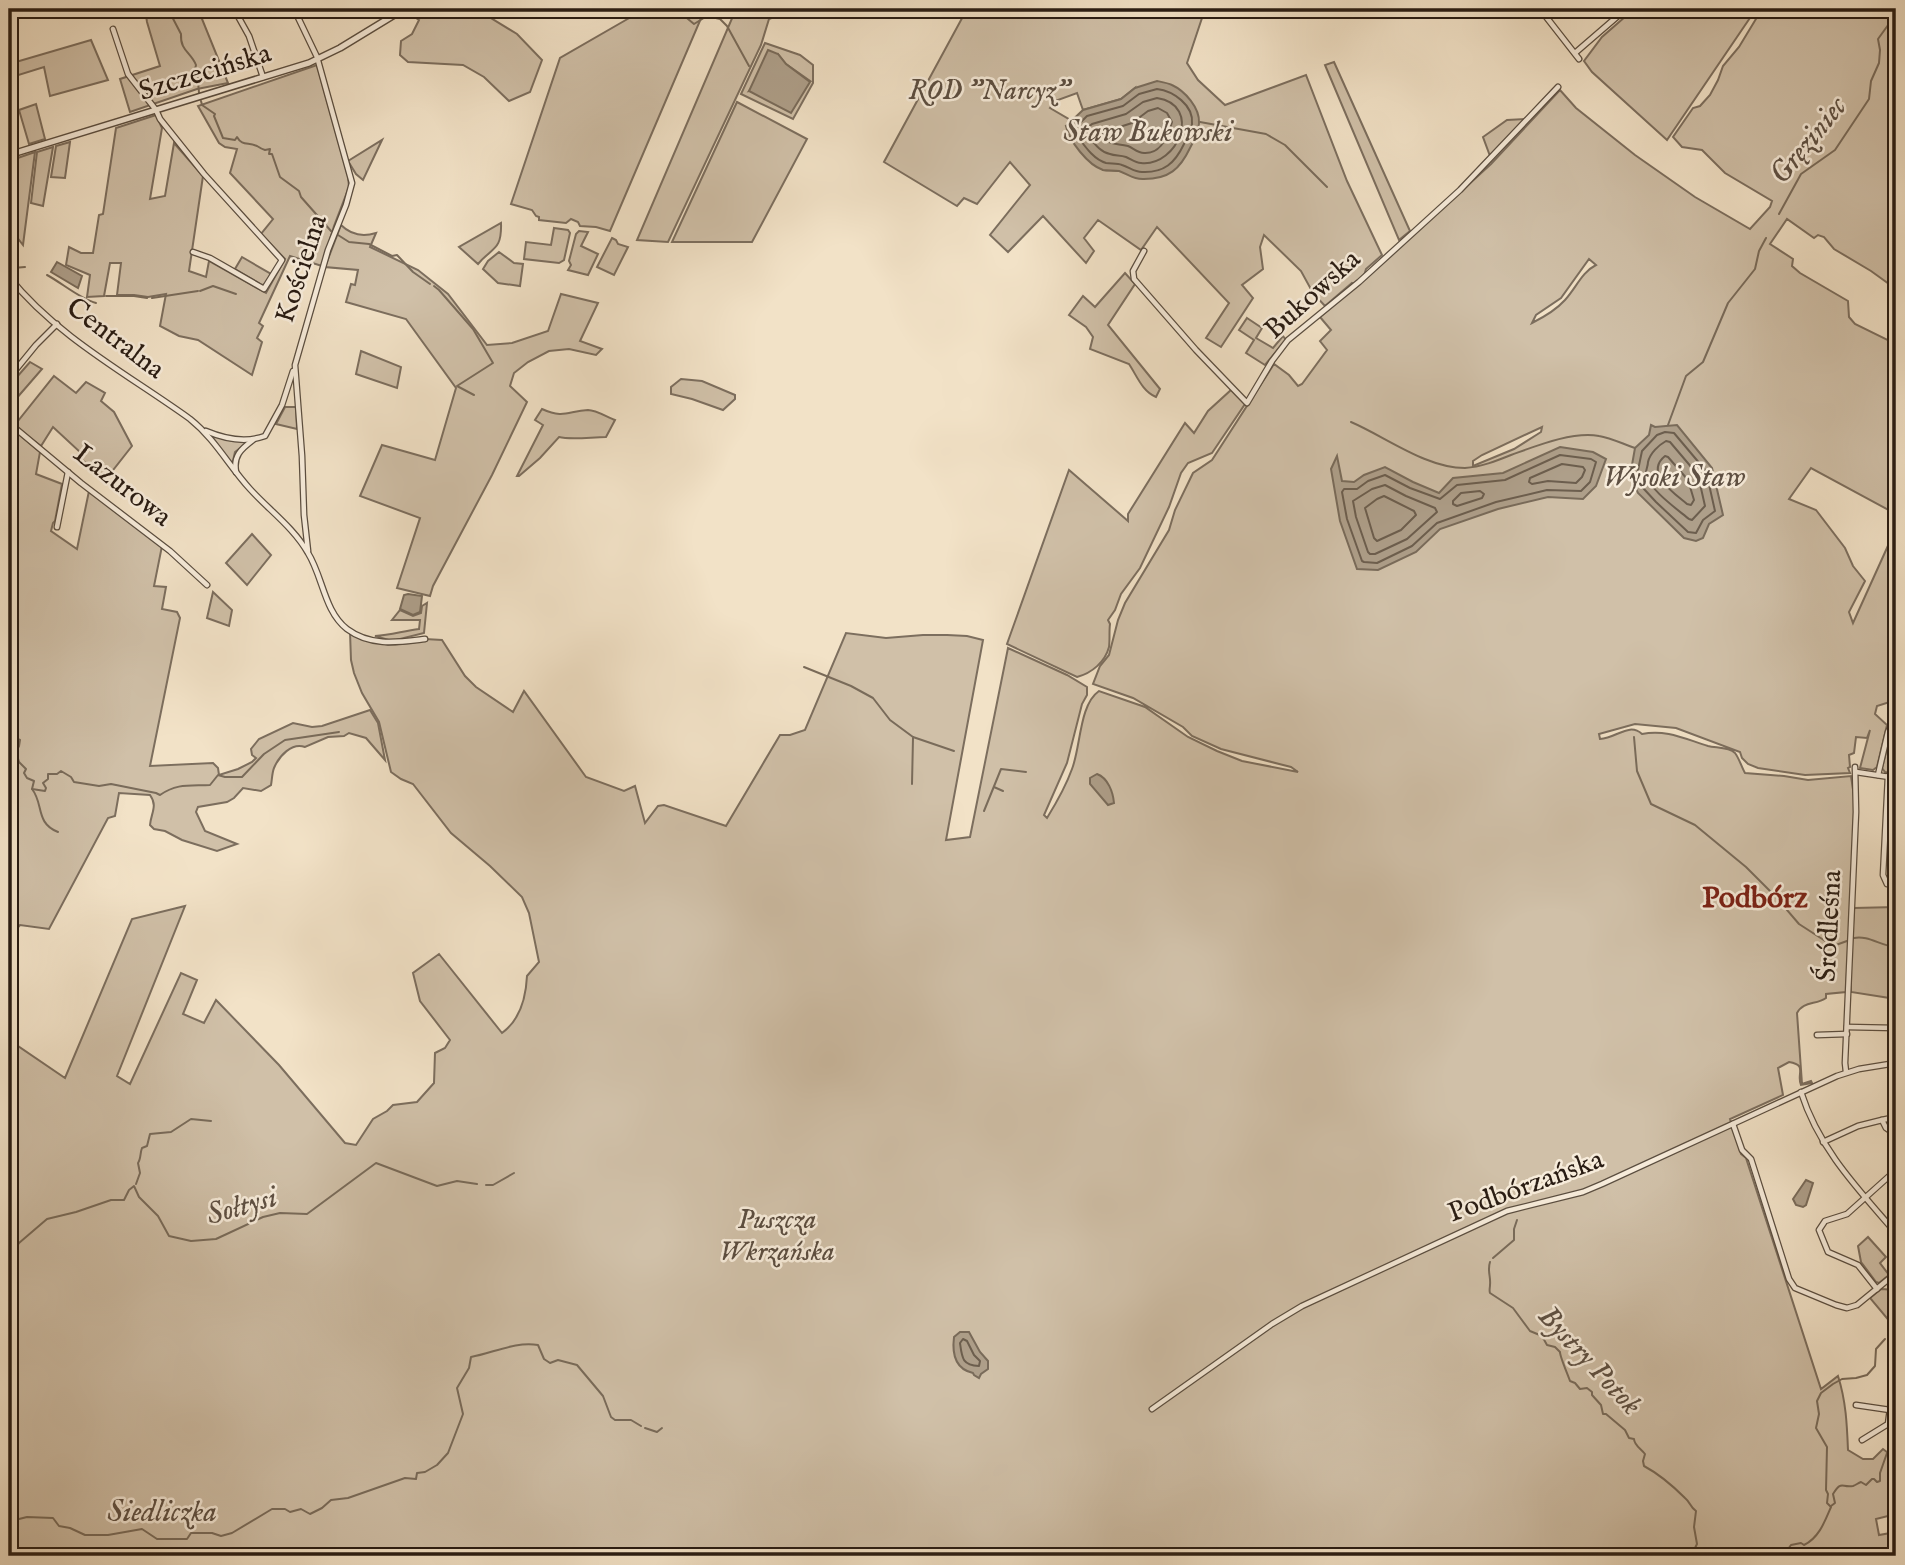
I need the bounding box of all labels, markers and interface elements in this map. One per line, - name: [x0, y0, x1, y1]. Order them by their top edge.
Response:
- street label: Szczecińska: [135, 36, 276, 110]
- park label: ROD "Narcyz": [908, 74, 1073, 109]
- water label: Gręziniec: [1762, 89, 1857, 193]
- water label: Staw Bukowski: [1063, 114, 1235, 152]
- street label: Kościelna: [268, 209, 336, 328]
- street label: Bukowska: [1257, 242, 1369, 347]
- street label: Centralna: [59, 291, 172, 388]
- street label: Lazurowa: [66, 437, 179, 536]
- water label: Wysoki Staw: [1603, 459, 1746, 497]
- street label: Śródleśna: [1810, 868, 1850, 983]
- district label: Podbórz: [1702, 880, 1808, 918]
- street label: Podbórzańska: [1444, 1142, 1609, 1231]
- water label: Sołtysi: [202, 1178, 284, 1235]
- park label: Puszcza Wkrzańska: [719, 1203, 835, 1270]
- water label: Bystry Potok: [1529, 1298, 1649, 1424]
- water label: Siedliczka: [107, 1494, 217, 1532]

